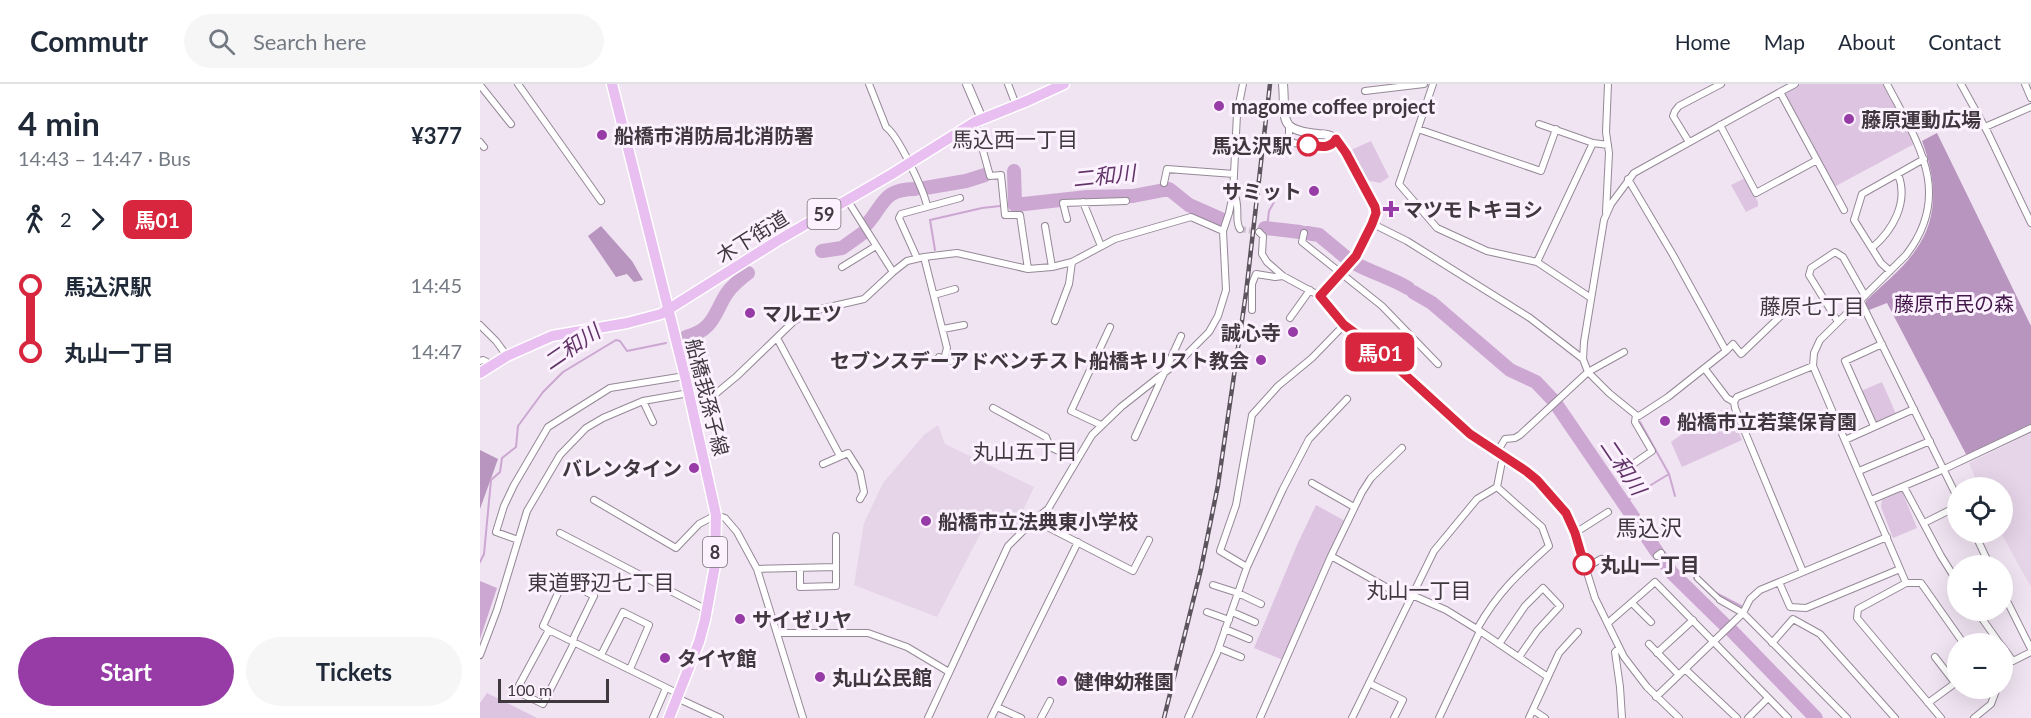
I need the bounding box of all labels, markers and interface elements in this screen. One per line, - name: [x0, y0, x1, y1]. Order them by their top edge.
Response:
- search box: [184, 14, 604, 68]
- text: Commutr: [30, 24, 148, 58]
- icon: search: [205, 25, 238, 58]
- text: Search here: [253, 28, 366, 55]
- text: Home: [1675, 29, 1731, 54]
- text: Map: [1764, 29, 1805, 54]
- text: About: [1838, 29, 1895, 54]
- text: Contact: [1928, 29, 2001, 54]
- place label: magome coffee project: [1231, 94, 1436, 118]
- marker: magome coffee project: [1212, 99, 1226, 113]
- text: 4 min: [18, 103, 100, 143]
- place label: 藤原運動広場: [1861, 107, 1981, 131]
- marker: 藤原運動広場: [1842, 112, 1856, 126]
- text: ¥377: [411, 122, 462, 149]
- place label: 船橋市消防局北消防署: [614, 123, 814, 147]
- district label: 馬込西一丁目: [952, 126, 1078, 151]
- marker: 船橋市消防局北消防署: [595, 128, 609, 142]
- place label: 馬込沢駅: [1212, 133, 1292, 157]
- marker: 馬込沢駅: [1297, 134, 1319, 156]
- text: 14:43 – 14:47 · Bus: [18, 146, 191, 170]
- water label: 二和川: [1071, 159, 1139, 191]
- place label: サミット: [1222, 179, 1302, 203]
- marker: サミット: [1307, 184, 1321, 198]
- place label: マツモトキヨシ: [1403, 197, 1543, 221]
- road number: 59: [808, 199, 840, 229]
- marker: マツモトキヨシ: [1384, 202, 1398, 216]
- icon: walk: [18, 203, 51, 236]
- icon: forward: [81, 203, 114, 236]
- street label: 木下街道: [712, 205, 792, 267]
- text: 2: [60, 207, 72, 231]
- text: 馬01: [135, 207, 180, 232]
- text: 馬込沢駅: [64, 273, 152, 300]
- text: 14:45: [411, 273, 462, 297]
- park label: 藤原市民の森: [1894, 291, 2014, 315]
- district label: 藤原七丁目: [1760, 293, 1865, 318]
- place label: マルエツ: [762, 301, 842, 325]
- marker: マルエツ: [743, 306, 757, 320]
- water label: 二和川: [538, 317, 606, 374]
- place label: 誠心寺: [1221, 320, 1281, 344]
- marker: 誠心寺: [1286, 325, 1300, 339]
- line badge: 馬01: [1346, 332, 1414, 372]
- street label: 船橋我孫子線: [682, 336, 734, 458]
- text: 丸山一丁目: [64, 339, 174, 366]
- text: 14:47: [411, 339, 462, 363]
- text: 馬01: [1357, 340, 1403, 365]
- place label: セブンスデーアドベンチスト船橋キリスト教会: [830, 348, 1249, 372]
- marker: セブンスデーアドベンチスト船橋キリスト教会: [1254, 353, 1268, 367]
- place label: 船橋市立若葉保育園: [1677, 409, 1857, 433]
- marker: 船橋市立若葉保育園: [1658, 414, 1672, 428]
- water label: 二和川: [1596, 433, 1653, 501]
- district label: 丸山五丁目: [973, 438, 1078, 463]
- place label: バレンタイン: [562, 456, 682, 480]
- marker: バレンタイン: [687, 461, 701, 475]
- map controls: [1947, 477, 2013, 699]
- button: locate: [1947, 477, 2013, 543]
- place label: 船橋市立法典東小学校: [938, 509, 1138, 533]
- marker: 船橋市立法典東小学校: [919, 514, 933, 528]
- district label: 馬込沢: [1616, 514, 1682, 541]
- road number: 8: [703, 537, 727, 567]
- place label: 丸山一丁目: [1600, 552, 1700, 576]
- marker: 丸山一丁目: [1573, 553, 1595, 575]
- button: +: [1947, 555, 2013, 621]
- district label: 東道野辺七丁目: [528, 569, 675, 594]
- district label: 丸山一丁目: [1367, 577, 1472, 602]
- place label: サイゼリヤ: [752, 607, 852, 631]
- marker: サイゼリヤ: [733, 612, 747, 626]
- button: −: [1947, 633, 2013, 699]
- button: Start: [18, 637, 234, 706]
- button: Tickets: [246, 637, 462, 706]
- place label: タイヤ館: [677, 646, 756, 670]
- marker: タイヤ館: [658, 651, 672, 665]
- place label: 丸山公民館: [832, 665, 932, 689]
- place label: 健伸幼稚園: [1074, 669, 1174, 693]
- marker: 丸山公民館: [813, 670, 827, 684]
- marker: 健伸幼稚園: [1055, 674, 1069, 688]
- scale bar: [498, 676, 609, 704]
- text: 100 m: [507, 680, 552, 699]

